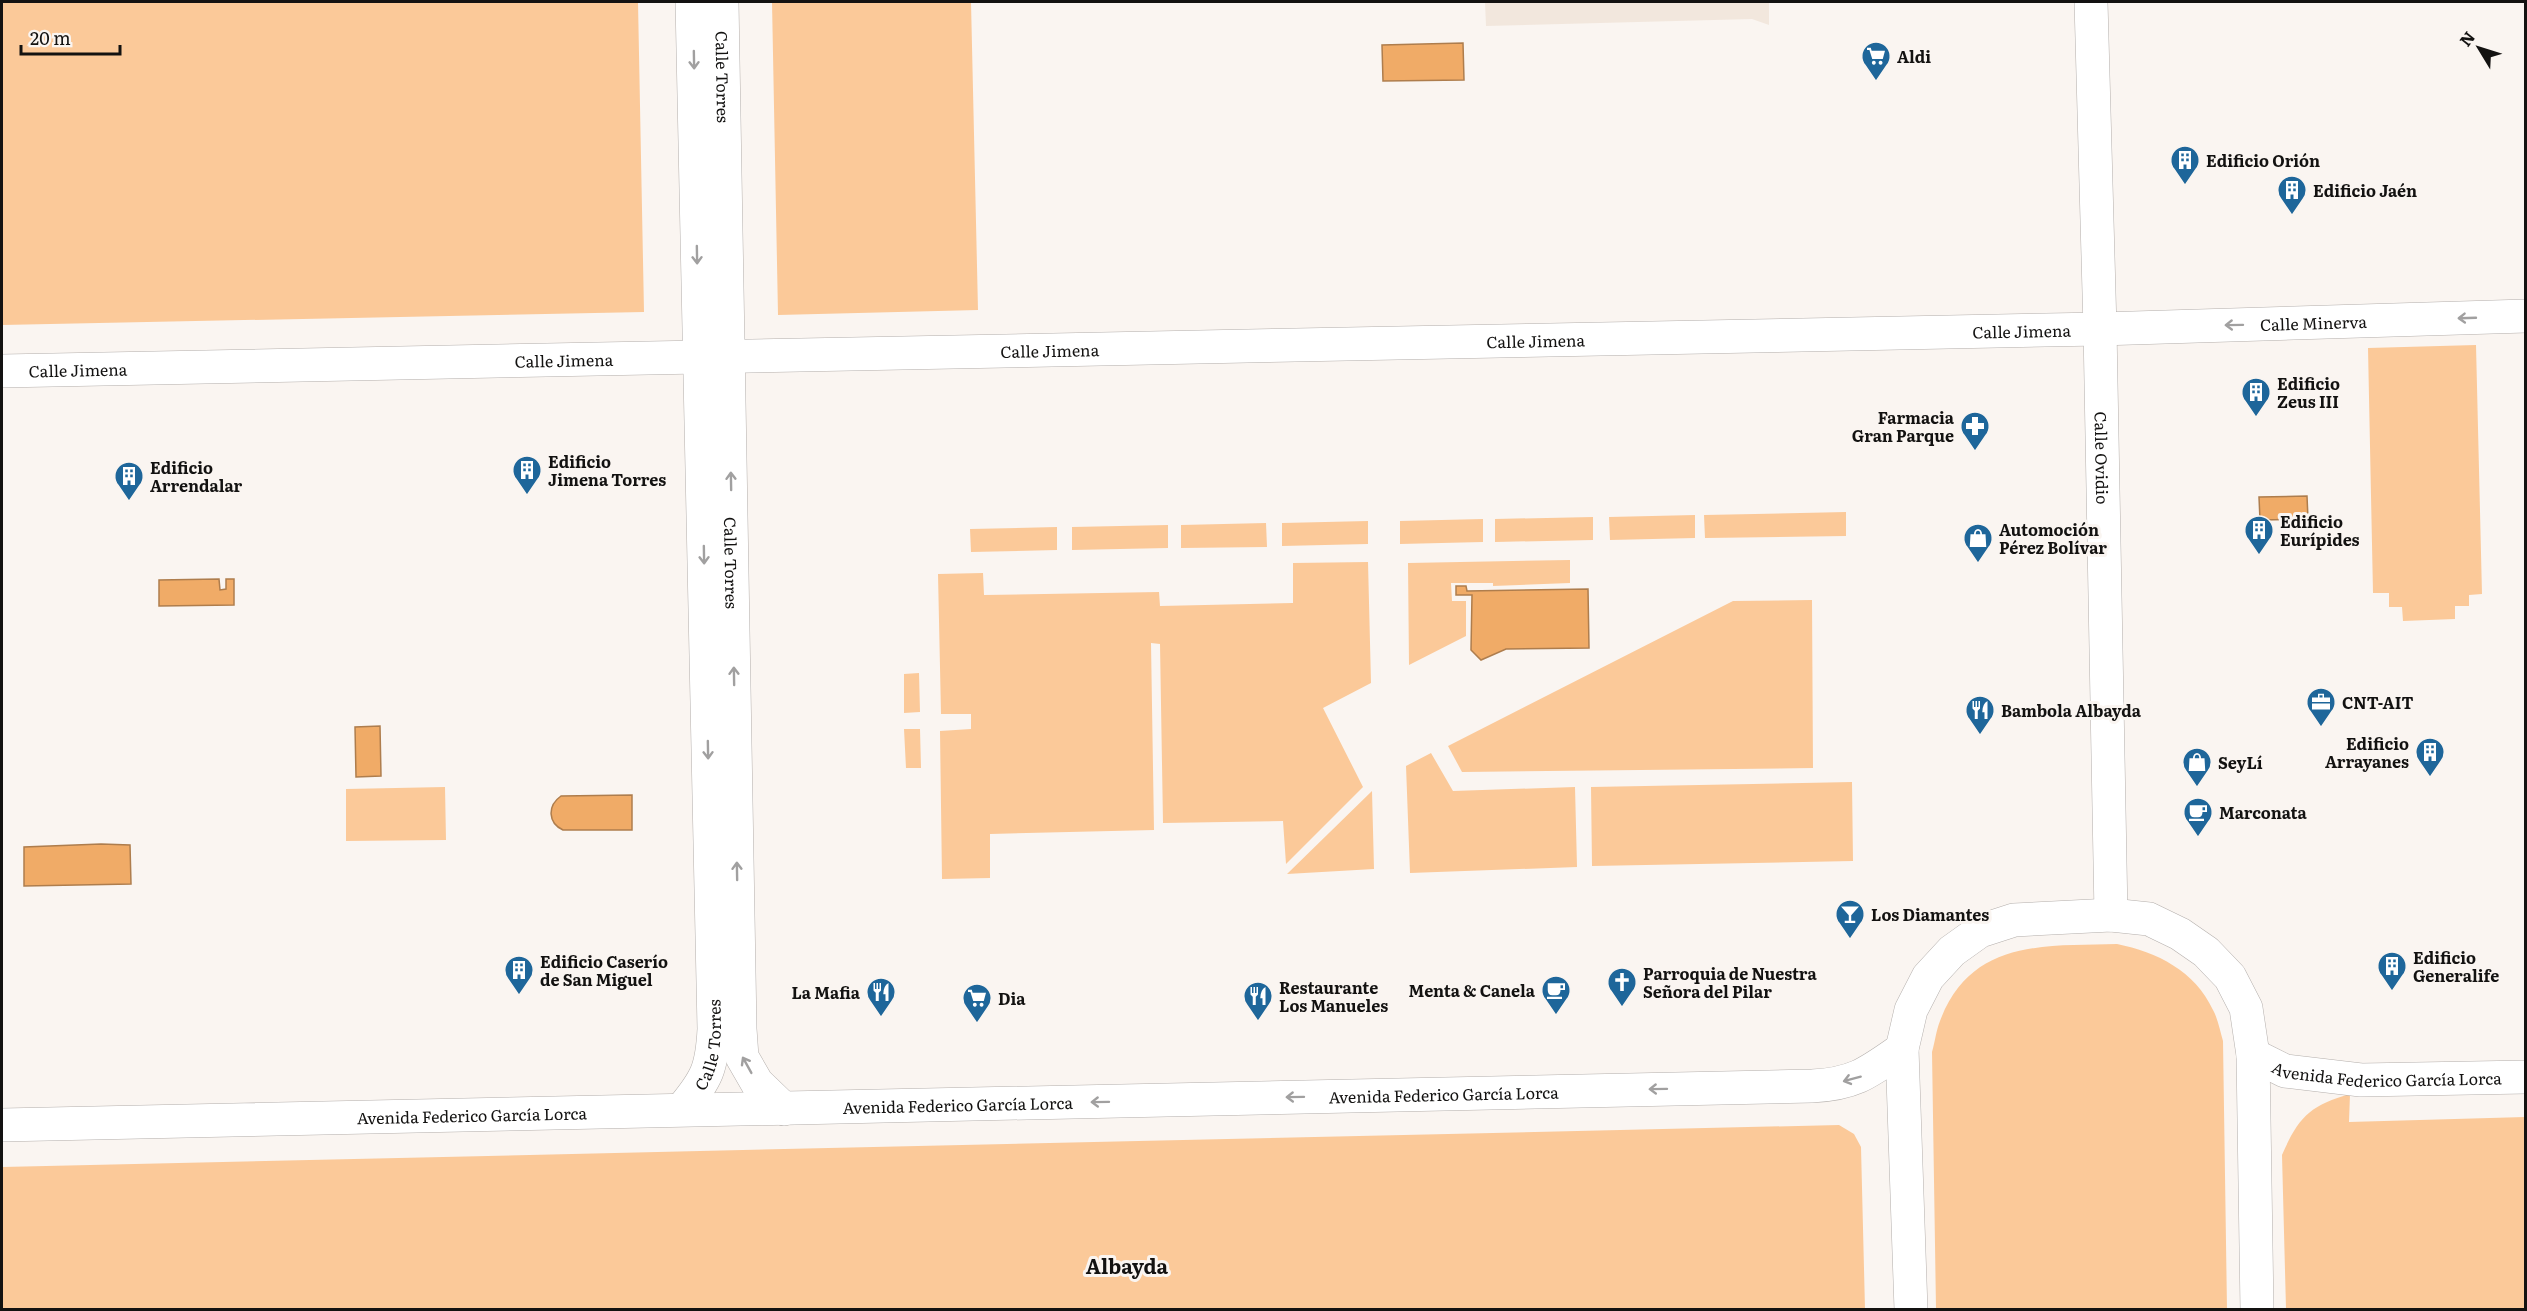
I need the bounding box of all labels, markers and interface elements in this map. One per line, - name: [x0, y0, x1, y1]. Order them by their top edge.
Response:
- scale bar: [21, 18, 120, 56]
- north arrow: [2449, 18, 2509, 78]
- text: 20 m: [30, 24, 71, 51]
- text: N: [2453, 25, 2480, 51]
- street label: Calle Torres: [711, 31, 736, 123]
- supermarket icon: Aldi: [1860, 40, 1892, 82]
- place label: Aldi: [1897, 44, 1931, 68]
- one-way arrow: [688, 49, 699, 69]
- building icon: Edificio Orión: [2169, 144, 2201, 186]
- place label: Edificio Orión: [2206, 148, 2320, 172]
- building icon: Edificio Jaén: [2276, 174, 2308, 216]
- place label: Edificio Jaén: [2313, 178, 2417, 202]
- one-way arrow: [692, 244, 703, 264]
- street label: Calle Minerva: [2260, 309, 2368, 336]
- one-way arrow: [2458, 313, 2478, 324]
- street label: Calle Jimena: [1972, 318, 2072, 344]
- one-way arrow: [2225, 319, 2245, 331]
- street label: Calle Jimena: [1486, 327, 1586, 353]
- street label: Calle Jimena: [1000, 337, 1100, 363]
- street label: Calle Jimena: [514, 347, 614, 373]
- street label: Calle Jimena: [28, 356, 128, 382]
- place label: Edificio Zeus III: [2277, 371, 2340, 413]
- building icon: Edificio Zeus III: [2240, 376, 2272, 418]
- place label: Farmacia Gran Parque: [1852, 405, 1955, 447]
- pharmacy icon: Farmacia Gran Parque: [1959, 410, 1991, 452]
- street label: Calle Ovidio: [2090, 411, 2115, 505]
- place label: Edificio Jimena Torres: [548, 449, 666, 491]
- building icon: Edificio Jimena Torres: [511, 454, 543, 496]
- place label: Edificio Arrendalar: [150, 455, 243, 497]
- building icon: Edificio Arrendalar: [113, 460, 145, 502]
- one-way arrow: [726, 472, 737, 492]
- place label: Edificio Eurípides: [2280, 509, 2360, 551]
- building icon: Edificio Eurípides: [2243, 514, 2275, 556]
- street label: Calle Torres: [719, 517, 745, 609]
- place label: Automoción Pérez Bolívar: [1999, 517, 2107, 559]
- shop icon: Automoción Pérez Bolívar: [1962, 522, 1994, 564]
- one-way arrow: [698, 544, 710, 564]
- one-way arrow: [729, 667, 740, 687]
- office icon: CNT-AIT: [2305, 686, 2337, 728]
- place label: CNT-AIT: [2342, 690, 2413, 714]
- restaurant icon: Bambola Albayda: [1964, 694, 1996, 736]
- place label: Bambola Albayda: [2001, 698, 2142, 722]
- place label: Edificio Arrayanes: [2325, 731, 2409, 773]
- building icon: Edificio Arrayanes: [2414, 736, 2446, 778]
- one-way arrow: [702, 739, 714, 759]
- shop icon: SeyLí: [2181, 746, 2213, 788]
- place label: SeyLí: [2218, 750, 2263, 774]
- cafe icon: Marconata: [2182, 796, 2214, 838]
- place label: Marconata: [2219, 800, 2307, 824]
- one-way arrow: [732, 862, 743, 882]
- bar icon: Los Diamantes: [1834, 898, 1866, 940]
- place label: Los Diamantes: [1871, 902, 1989, 926]
- place label: Edificio Generalife: [2413, 945, 2499, 987]
- place label: Edificio Caserío de San Miguel: [540, 949, 668, 991]
- building icon: Edificio Generalife: [2376, 950, 2408, 992]
- building icon: Edificio Caserío de San Miguel: [503, 954, 535, 996]
- place label: Parroquia de Nuestra Señora del Pilar: [1643, 961, 1817, 1003]
- church icon: Parroquia de Nuestra Señora del Pilar: [1606, 966, 1638, 1008]
- cafe icon: Menta & Canela: [1540, 974, 1572, 1016]
- place label: Restaurante Los Manueles: [1279, 975, 1388, 1017]
- restaurant icon: La Mafia: [865, 976, 897, 1018]
- place label: Menta & Canela: [1409, 978, 1536, 1002]
- place label: La Mafia: [791, 980, 861, 1004]
- restaurant icon: Restaurante Los Manueles: [1242, 980, 1274, 1022]
- supermarket icon: Dia: [961, 982, 993, 1024]
- place label: Dia: [998, 986, 1026, 1010]
- street label: Calle Torres: [688, 999, 726, 1095]
- street label: Avenida Federico García Lorca: [2268, 1054, 2502, 1092]
- one-way arrow: [741, 1057, 753, 1074]
- one-way arrow: [1843, 1074, 1862, 1085]
- street label: Avenida Federico García Lorca: [1328, 1079, 1559, 1108]
- one-way arrow: [1649, 1084, 1669, 1095]
- street label: Avenida Federico García Lorca: [842, 1090, 1074, 1119]
- one-way arrow: [1286, 1092, 1306, 1103]
- one-way arrow: [1091, 1096, 1111, 1108]
- street label: Avenida Federico García Lorca: [356, 1100, 588, 1129]
- district label: Albayda: [1086, 1250, 1169, 1280]

